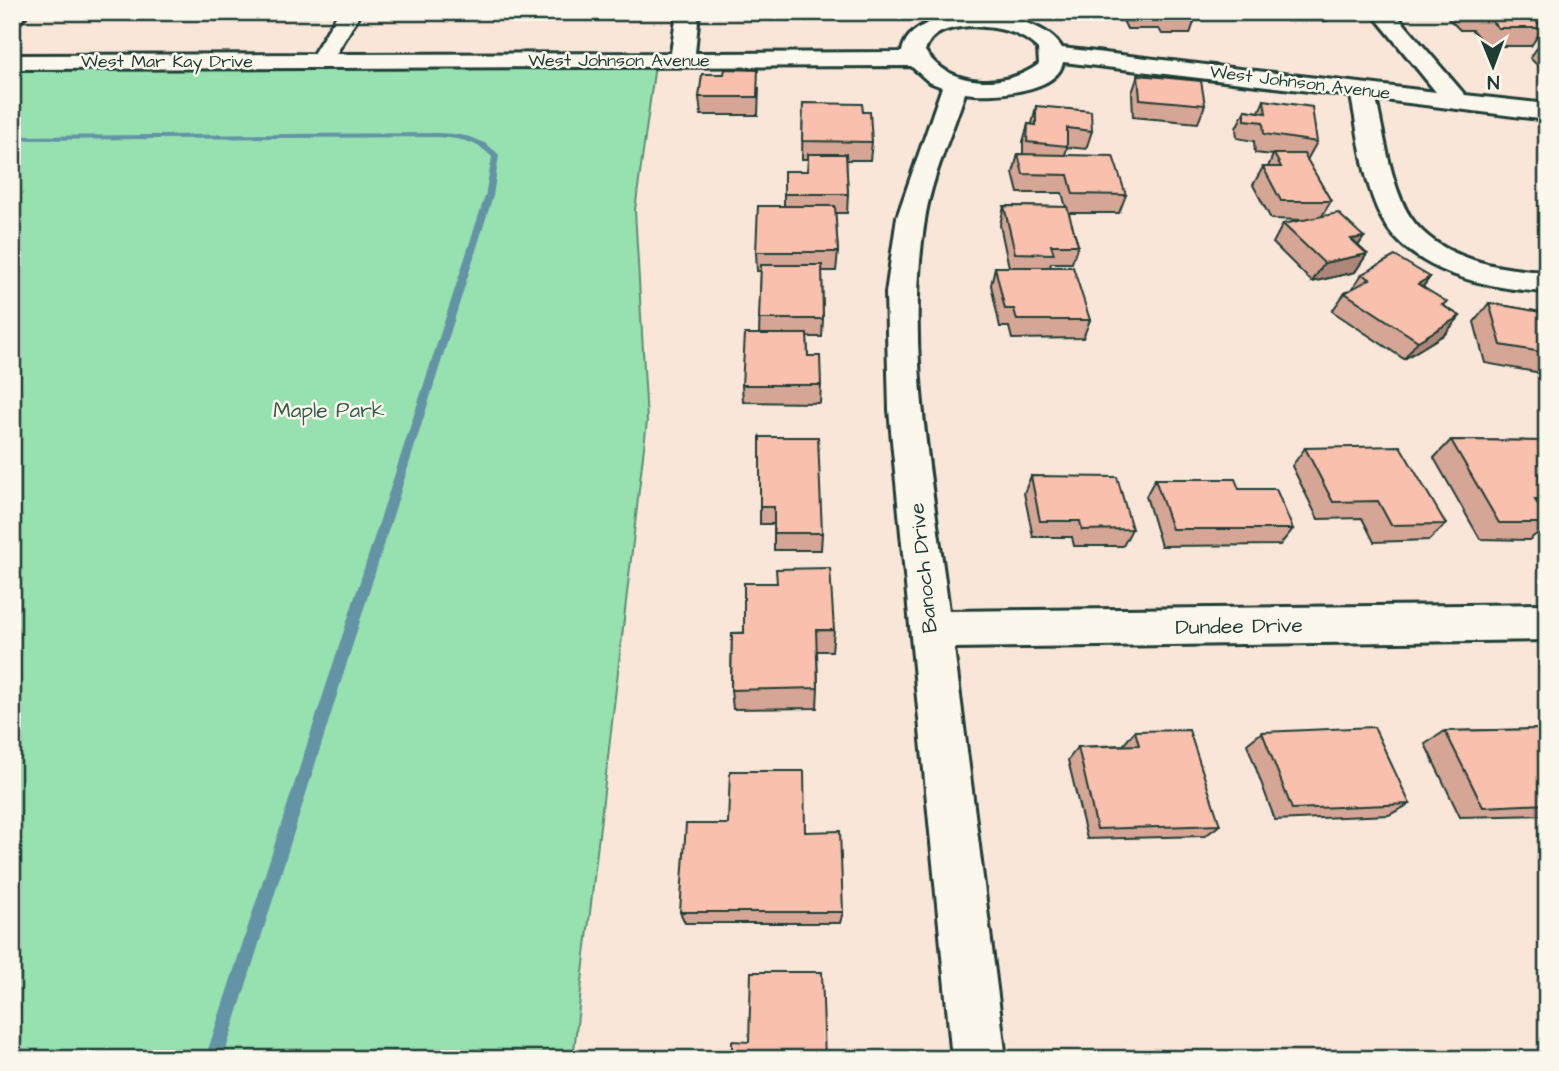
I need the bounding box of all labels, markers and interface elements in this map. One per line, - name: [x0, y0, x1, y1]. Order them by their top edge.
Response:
- north arrow: [1458, 32, 1528, 102]
- street label: West Johnson Avenue: [528, 48, 710, 73]
- street label: West Mar Kay Drive: [81, 49, 253, 75]
- street label: West Johnson Avenue: [1208, 59, 1392, 106]
- text: N: [1487, 68, 1499, 95]
- park label: Maple Park: [273, 396, 385, 426]
- street label: Banoch Drive: [902, 501, 945, 634]
- street label: Dundee Drive: [1175, 611, 1303, 642]

